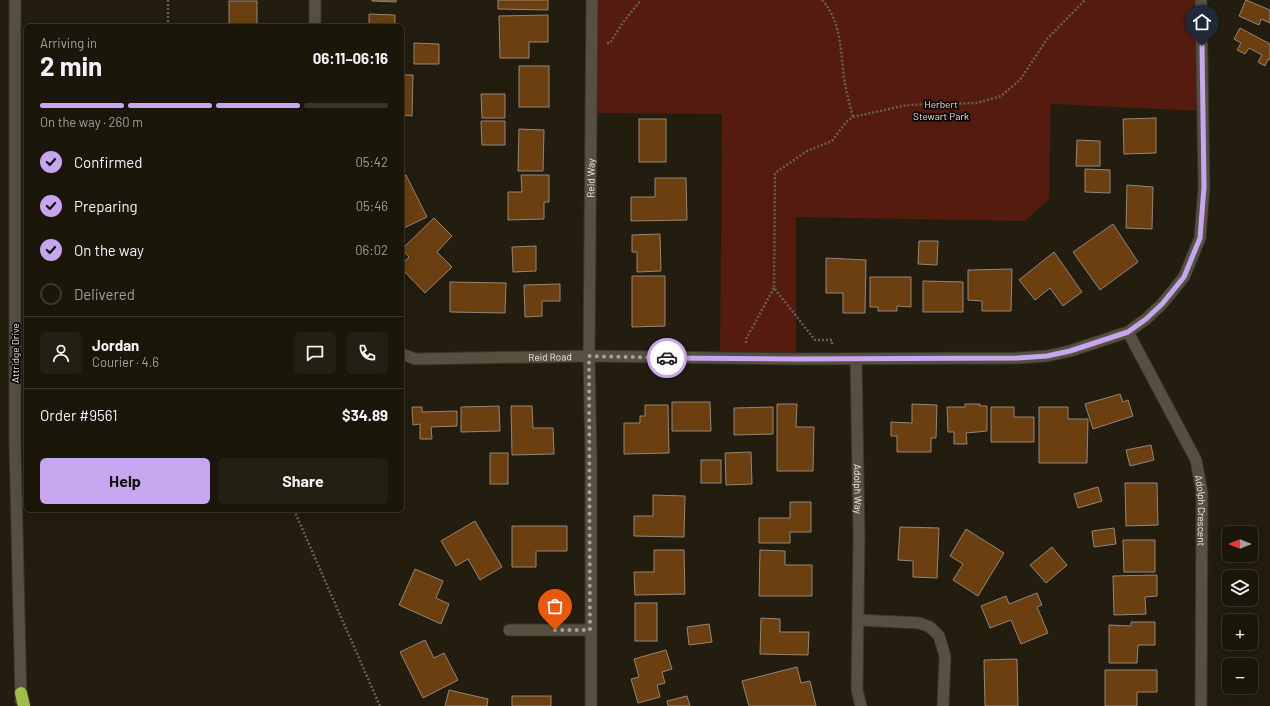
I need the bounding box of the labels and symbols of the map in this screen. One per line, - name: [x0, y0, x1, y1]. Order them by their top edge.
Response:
- pin: [1185, 5, 1219, 46]
- park label: Herbert Stewart Park: [913, 98, 969, 122]
- street label: Reid Way: [584, 158, 597, 198]
- street label: Attridge Drive: [9, 323, 21, 383]
- courier: [647, 338, 687, 378]
- street label: Reid Road: [528, 350, 572, 363]
- street label: Adolph Way: [852, 464, 865, 515]
- street label: Adolph Crescent: [1193, 474, 1208, 547]
- north arrow: [1222, 526, 1258, 562]
- pin: [538, 589, 572, 630]

